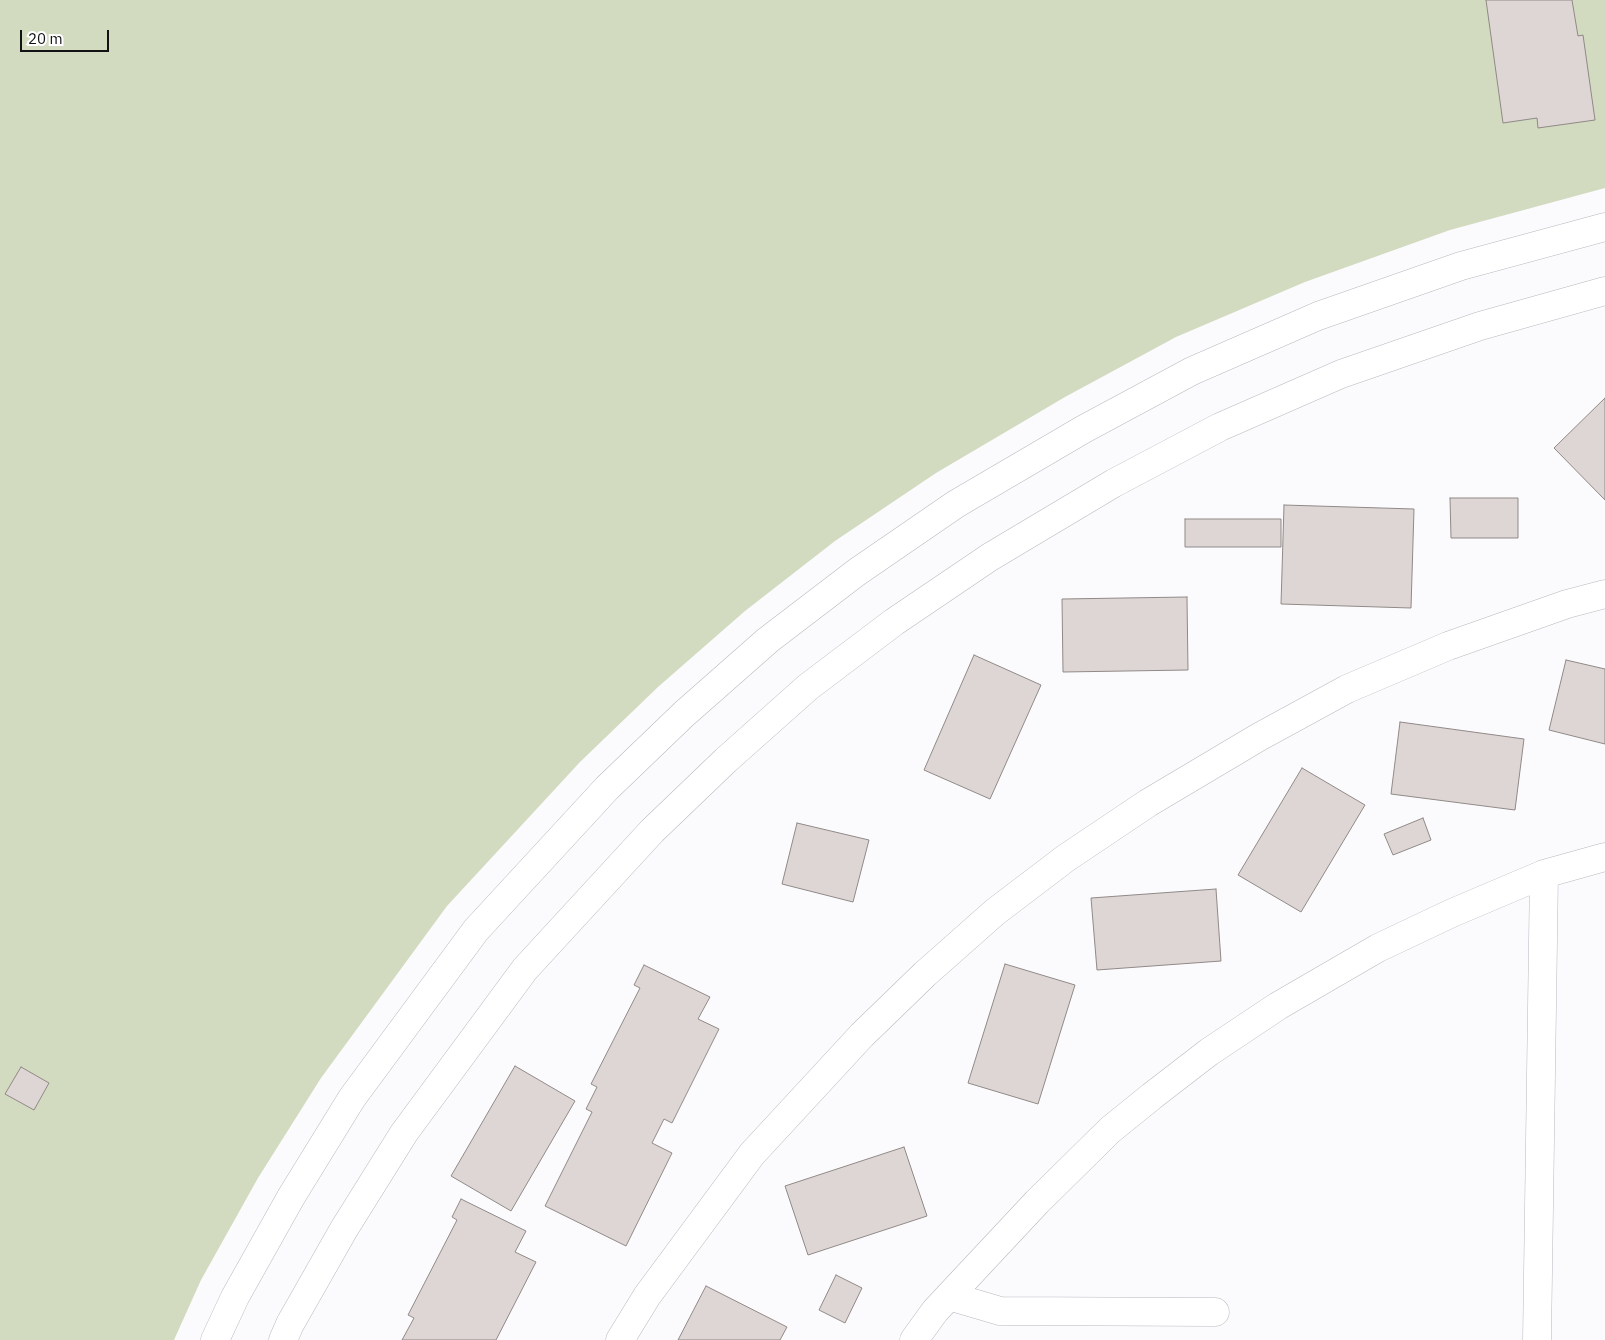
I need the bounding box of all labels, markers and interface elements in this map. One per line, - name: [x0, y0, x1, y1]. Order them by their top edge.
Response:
- scale bar: [22, 20, 111, 52]
- text: 20 m: [28, 29, 63, 48]

